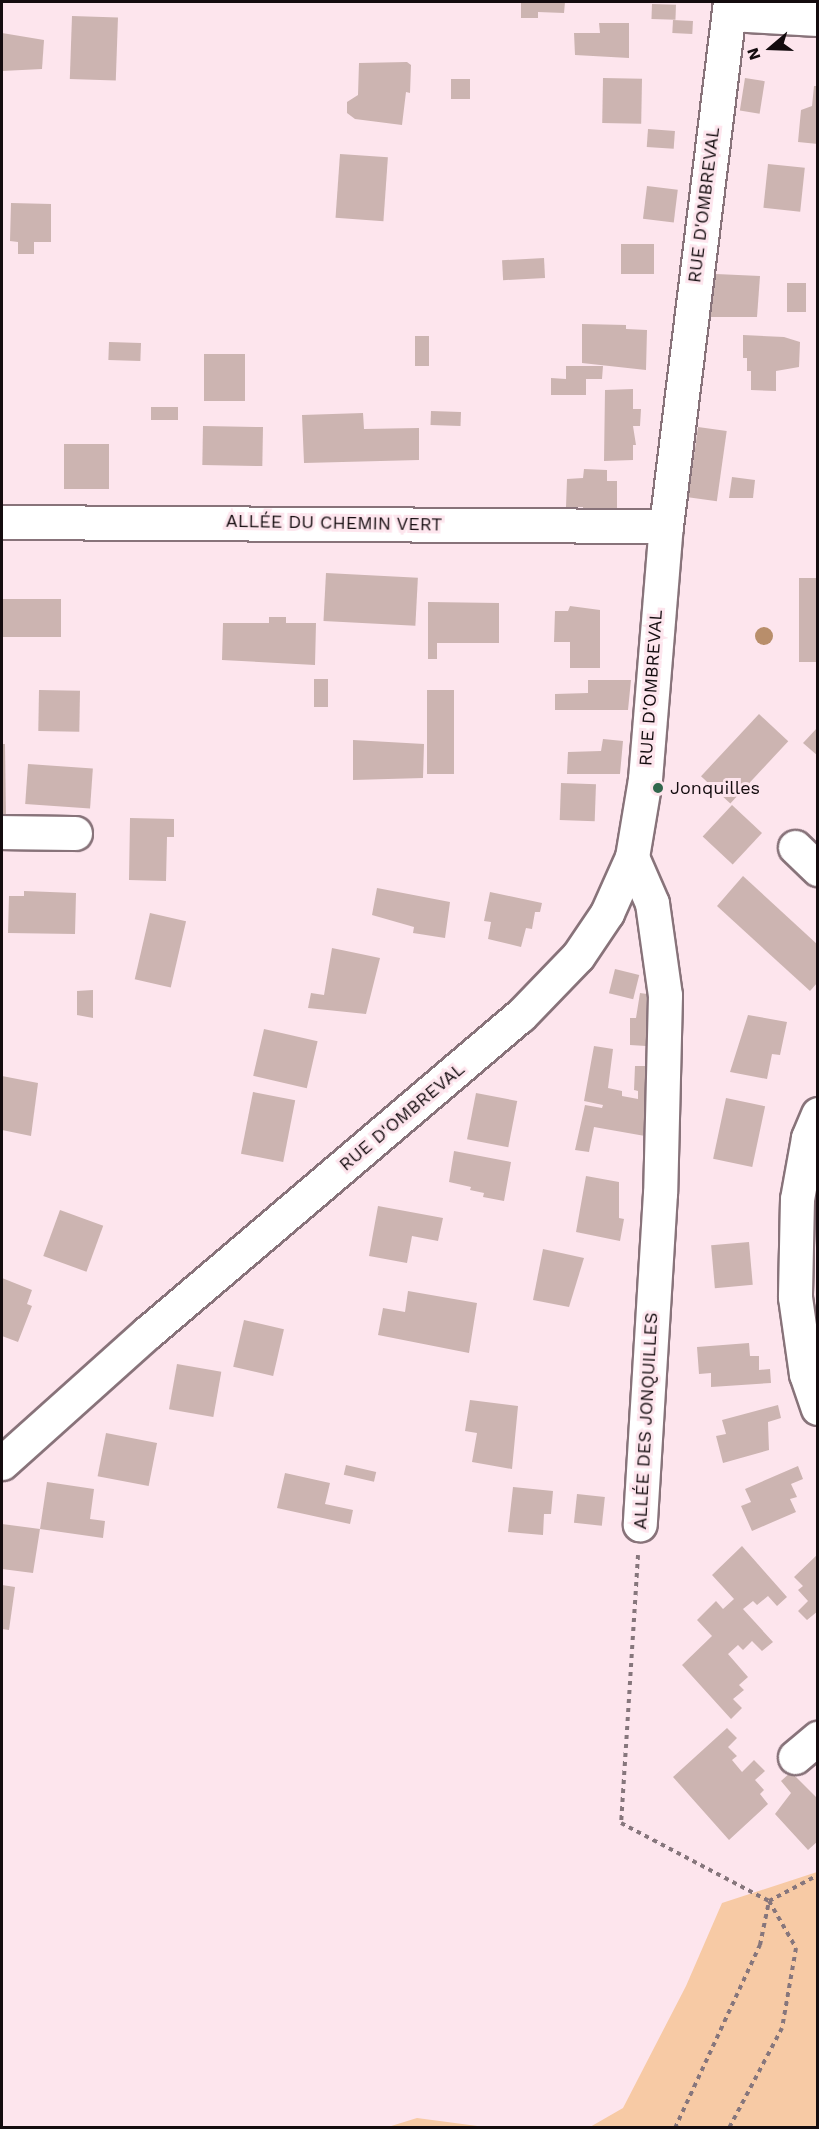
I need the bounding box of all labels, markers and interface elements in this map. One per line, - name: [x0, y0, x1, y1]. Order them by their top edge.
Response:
- north arrow: [741, 18, 801, 78]
- text: N: [743, 45, 764, 63]
- street label: RUE D'OMBREVAL: [684, 126, 724, 284]
- street label: ALLÉE DU CHEMIN VERT: [225, 510, 443, 536]
- street label: RUE D'OMBREVAL: [635, 609, 667, 767]
- place label: Jonquilles: [670, 777, 760, 799]
- marker: Jonquilles: [651, 781, 665, 795]
- street label: RUE D'OMBREVAL: [335, 1058, 469, 1176]
- street label: ALLÉE DES JONQUILLES: [630, 1312, 662, 1530]

